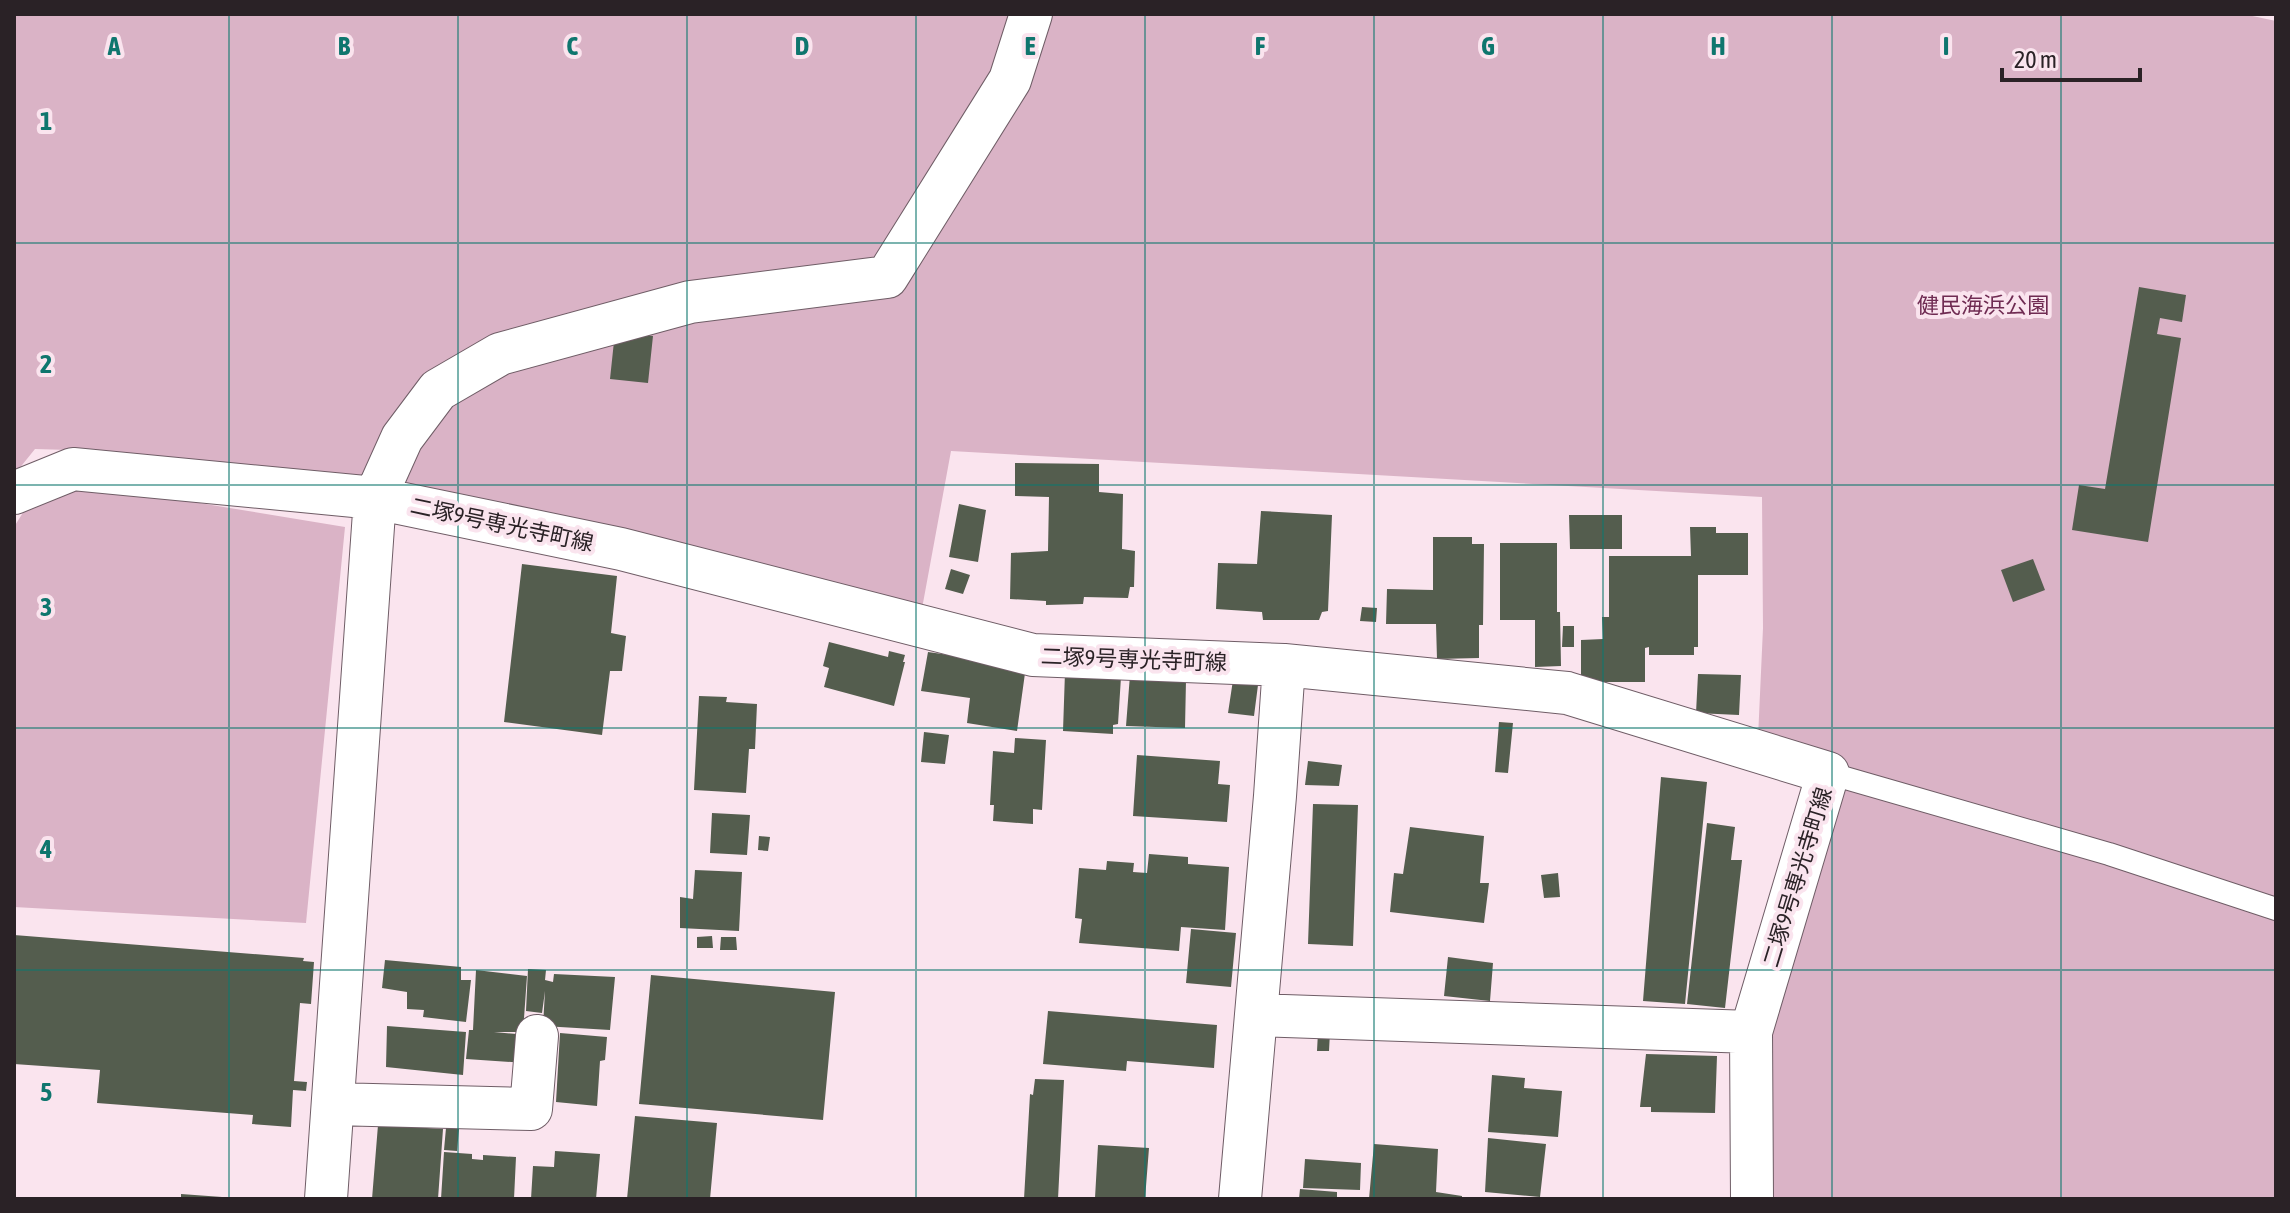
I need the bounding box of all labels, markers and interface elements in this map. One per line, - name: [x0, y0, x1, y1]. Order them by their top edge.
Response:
- text: A: [107, 31, 121, 61]
- text: B: [338, 31, 351, 61]
- text: C: [566, 31, 578, 61]
- text: D: [795, 31, 809, 61]
- text: E: [1024, 31, 1036, 61]
- text: F: [1255, 31, 1266, 61]
- text: G: [1481, 31, 1495, 61]
- text: H: [1710, 31, 1726, 61]
- text: I: [1943, 31, 1949, 61]
- scale bar: [2002, 32, 2140, 82]
- text: 20 m: [2014, 46, 2057, 73]
- text: 1: [40, 106, 52, 136]
- park label: 健民海浜公園: [1917, 292, 2049, 318]
- text: 2: [40, 349, 52, 379]
- street label: 二塚9号専光寺町線: [408, 492, 596, 556]
- text: 3: [40, 592, 52, 622]
- street label: 二塚9号専光寺町線: [1040, 643, 1228, 675]
- street label: 二塚9号専光寺町線: [1757, 784, 1837, 970]
- text: 4: [39, 834, 52, 864]
- text: 5: [40, 1077, 52, 1107]

